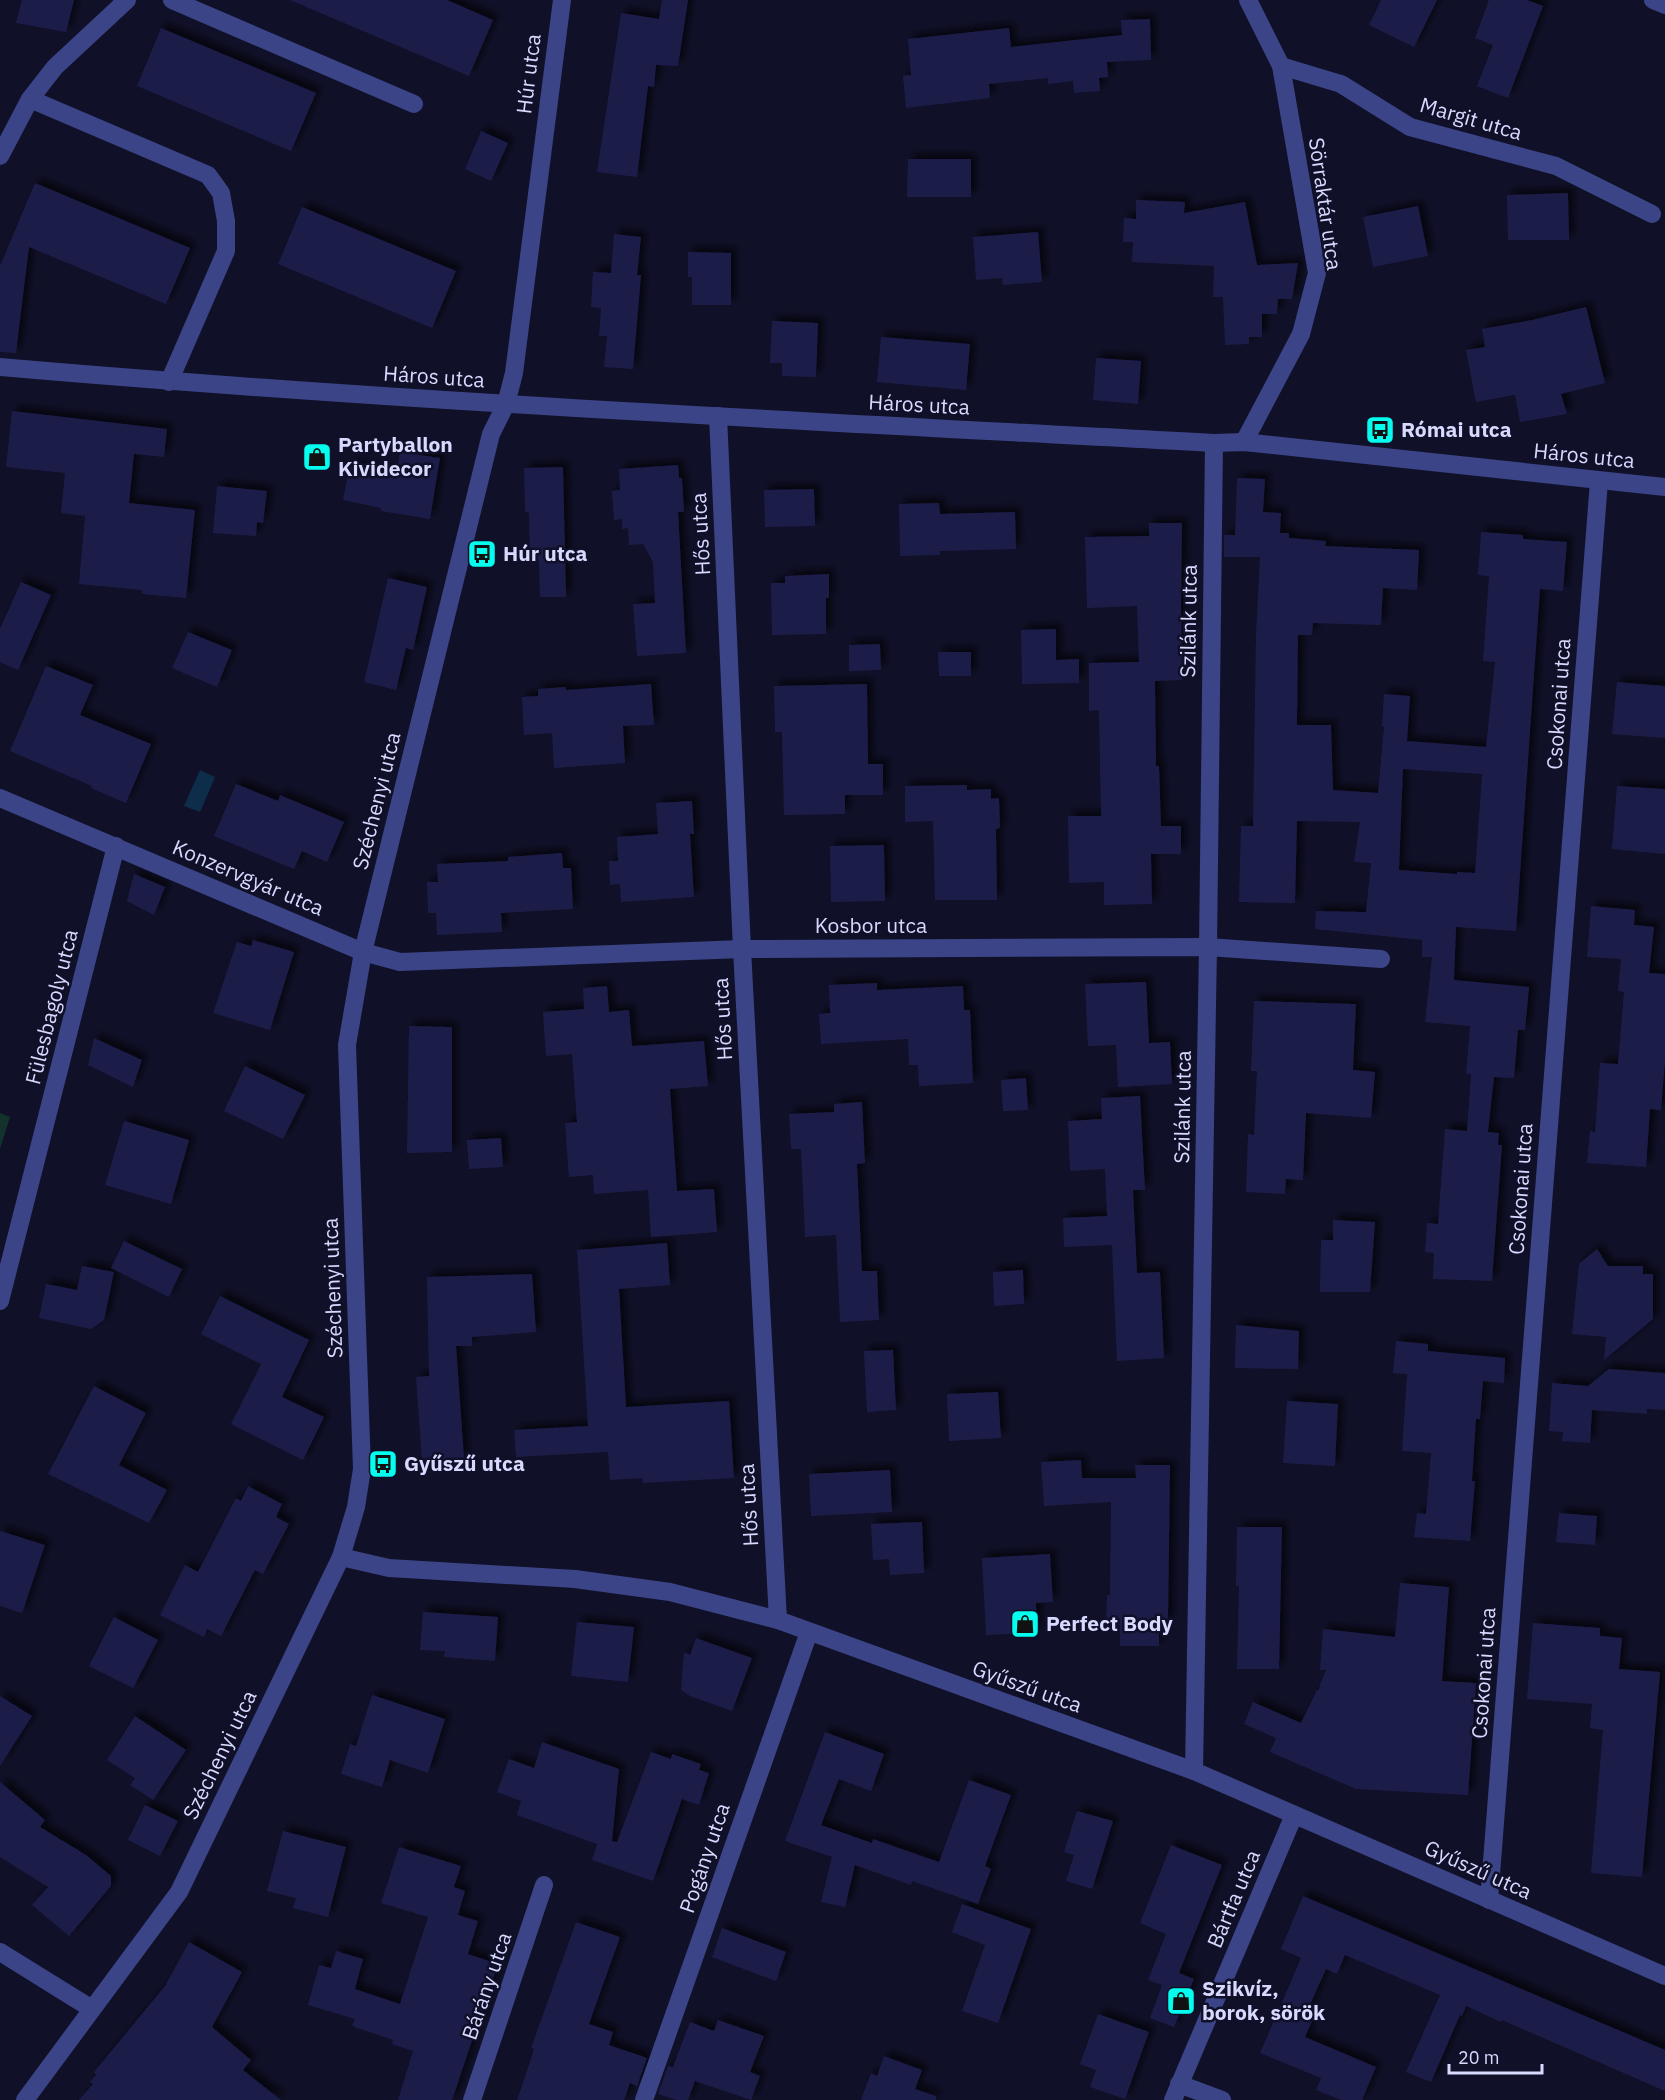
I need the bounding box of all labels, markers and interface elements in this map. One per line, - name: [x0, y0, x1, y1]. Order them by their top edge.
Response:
- street label: Húr utca: [509, 32, 547, 116]
- street label: Margit utca: [1417, 90, 1526, 146]
- street label: Sörraktár utca: [1303, 136, 1349, 272]
- street label: Háros utca: [382, 358, 486, 394]
- street label: Háros utca: [868, 387, 971, 421]
- bus stop icon: Római utca: [1364, 414, 1396, 446]
- place label: Római utca: [1401, 415, 1512, 443]
- place label: Partyballon Kividecor: [338, 430, 453, 482]
- street label: Háros utca: [1532, 436, 1636, 474]
- shop icon: Partyballon Kividecor: [301, 441, 333, 473]
- street label: Hős utca: [684, 492, 716, 576]
- bus stop icon: Húr utca: [466, 538, 498, 570]
- place label: Húr utca: [503, 539, 587, 567]
- street label: Szilánk utca: [1173, 564, 1203, 678]
- street label: Csokonai utca: [1539, 637, 1577, 771]
- street label: Széchenyi utca: [345, 729, 407, 872]
- street label: Konzervgyár utca: [168, 833, 328, 922]
- street label: Kosbor utca: [815, 911, 927, 939]
- street label: Fülesbagoly utca: [18, 926, 84, 1087]
- street label: Hős utca: [706, 977, 738, 1061]
- street label: Szilánk utca: [1167, 1050, 1197, 1164]
- street label: Csokonai utca: [1501, 1122, 1539, 1256]
- street label: Széchenyi utca: [316, 1217, 348, 1359]
- bus stop icon: Gyűszű utca: [367, 1448, 399, 1480]
- place label: Gyűszű utca: [404, 1449, 525, 1477]
- street label: Hős utca: [732, 1463, 764, 1547]
- street label: Csokonai utca: [1464, 1606, 1502, 1740]
- shop icon: Perfect Body: [1009, 1608, 1041, 1640]
- place label: Perfect Body: [1046, 1609, 1174, 1637]
- street label: Gyűszű utca: [969, 1653, 1086, 1719]
- street label: Széchenyi utca: [176, 1685, 263, 1824]
- street label: Pogány utca: [672, 1799, 736, 1916]
- street label: Gyűszű utca: [1420, 1833, 1536, 1905]
- street label: Bártfa utca: [1200, 1845, 1266, 1952]
- street label: Bárány utca: [455, 1928, 518, 2043]
- place label: Szikvíz, borok, sörök: [1202, 1974, 1326, 2026]
- shop icon: Szikvíz, borok, sörök: [1165, 1985, 1197, 2017]
- scale bar: [1449, 2037, 1542, 2075]
- text: 20 m: [1458, 2046, 1500, 2069]

